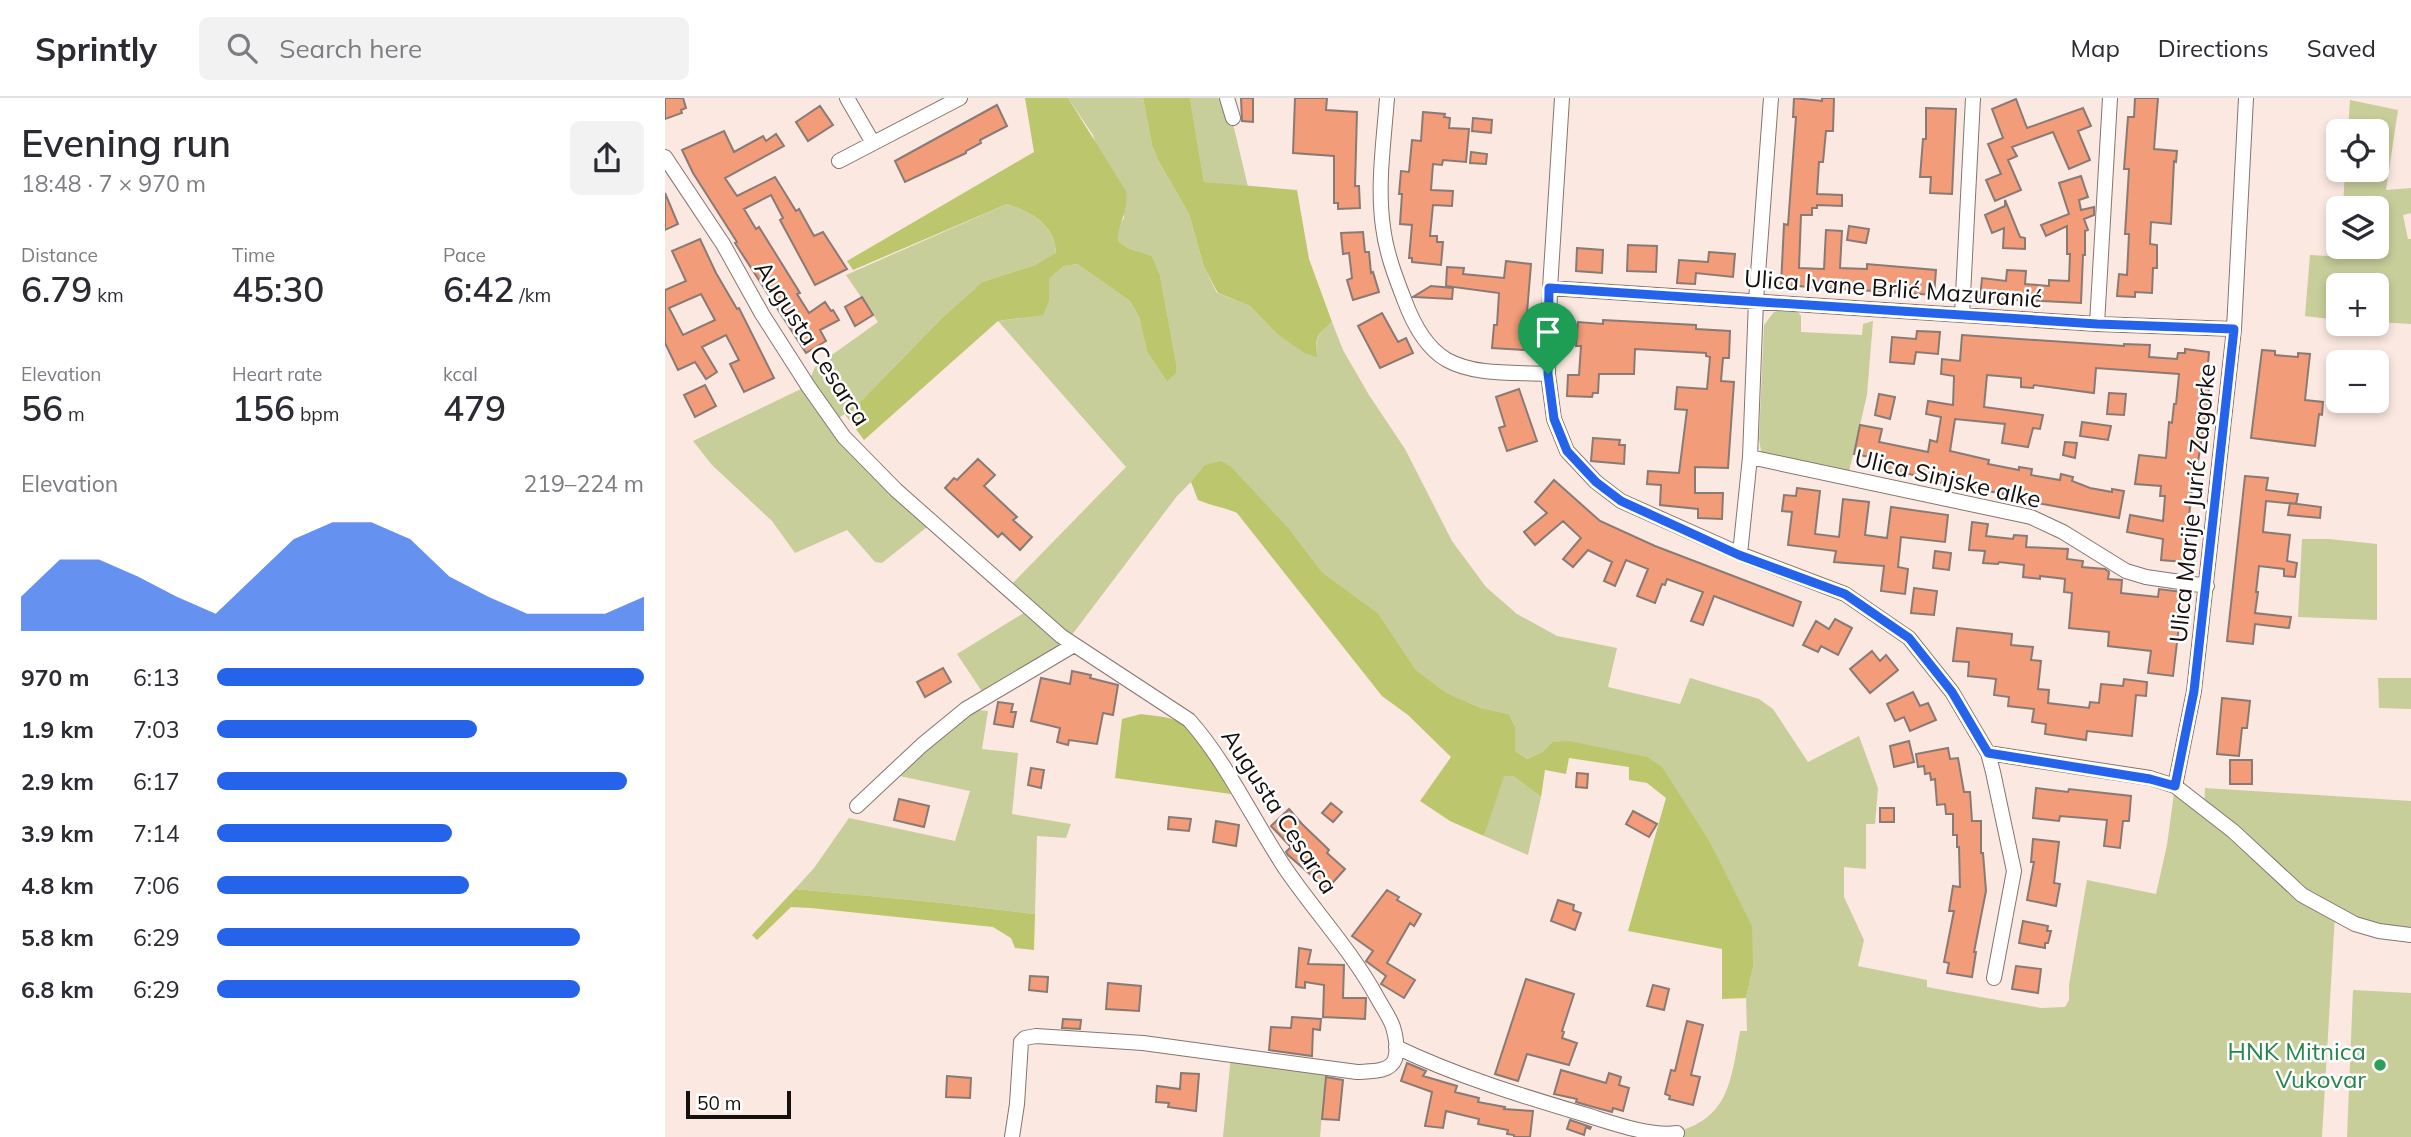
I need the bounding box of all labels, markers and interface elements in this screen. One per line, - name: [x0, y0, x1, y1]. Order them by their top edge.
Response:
- search box: [199, 17, 689, 80]
- text: Sprintly: [35, 28, 157, 69]
- icon: search: [223, 29, 261, 67]
- text: Search here: [279, 32, 422, 65]
- text: Map: [2070, 33, 2120, 63]
- text: Directions: [2158, 33, 2269, 63]
- text: Saved: [2307, 33, 2376, 63]
- text: Evening run: [21, 119, 231, 167]
- map controls: [2326, 119, 2389, 413]
- button: locate: [2326, 119, 2389, 182]
- button: share: [570, 121, 644, 195]
- text: 18:48 · 7 × 970 m: [21, 169, 206, 198]
- button: layers: [2326, 196, 2389, 259]
- text: Distance: [21, 243, 98, 267]
- text: Time: [232, 243, 275, 267]
- text: Pace: [443, 243, 486, 267]
- street label: Augusta Cesarca: [749, 255, 877, 431]
- street label: Ulica Ivane Brlić Mazuranić: [1743, 263, 2043, 313]
- text: 6.79: [21, 267, 92, 311]
- text: 45:30: [232, 267, 324, 311]
- text: 6:42: [443, 267, 514, 311]
- button: +: [2326, 273, 2389, 336]
- text: km: [92, 283, 124, 307]
- text: /km: [514, 283, 551, 307]
- pin: [1518, 302, 1578, 374]
- icon: arrive: [1529, 313, 1567, 351]
- button: −: [2326, 350, 2389, 413]
- text: Elevation: [21, 362, 101, 386]
- text: Heart rate: [232, 362, 322, 386]
- text: kcal: [443, 362, 478, 386]
- street label: Ulica Marije Jurić Zagorke: [2162, 362, 2222, 644]
- text: 56: [21, 386, 63, 430]
- text: 156: [232, 386, 295, 430]
- text: 479: [443, 386, 506, 430]
- text: m: [63, 402, 85, 426]
- text: bpm: [295, 402, 339, 426]
- street label: Ulica Sinjske alke: [1852, 442, 2044, 514]
- text: Elevation: [21, 469, 118, 498]
- text: 219–224 m: [523, 469, 644, 498]
- text: 970 m: [21, 663, 89, 692]
- text: 6:13: [133, 663, 180, 692]
- text: 1.9 km: [21, 715, 94, 744]
- text: 7:03: [133, 715, 180, 744]
- street label: Augusta Cesarca: [1216, 723, 1344, 899]
- text: 2.9 km: [21, 767, 94, 796]
- text: 6:17: [133, 767, 180, 796]
- text: 3.9 km: [21, 819, 94, 848]
- text: 7:14: [133, 819, 180, 848]
- text: 4.8 km: [21, 871, 94, 900]
- text: 7:06: [133, 871, 180, 900]
- text: 5.8 km: [21, 923, 94, 952]
- text: 6:29: [133, 923, 180, 952]
- text: 6.8 km: [21, 975, 94, 1004]
- text: 6:29: [133, 975, 180, 1004]
- place label: HNK Mitnica Vukovar: [2228, 1036, 2366, 1094]
- marker: HNK Mitnica Vukovar: [2372, 1057, 2388, 1073]
- scale bar: [686, 1088, 791, 1120]
- text: 50 m: [697, 1091, 741, 1115]

